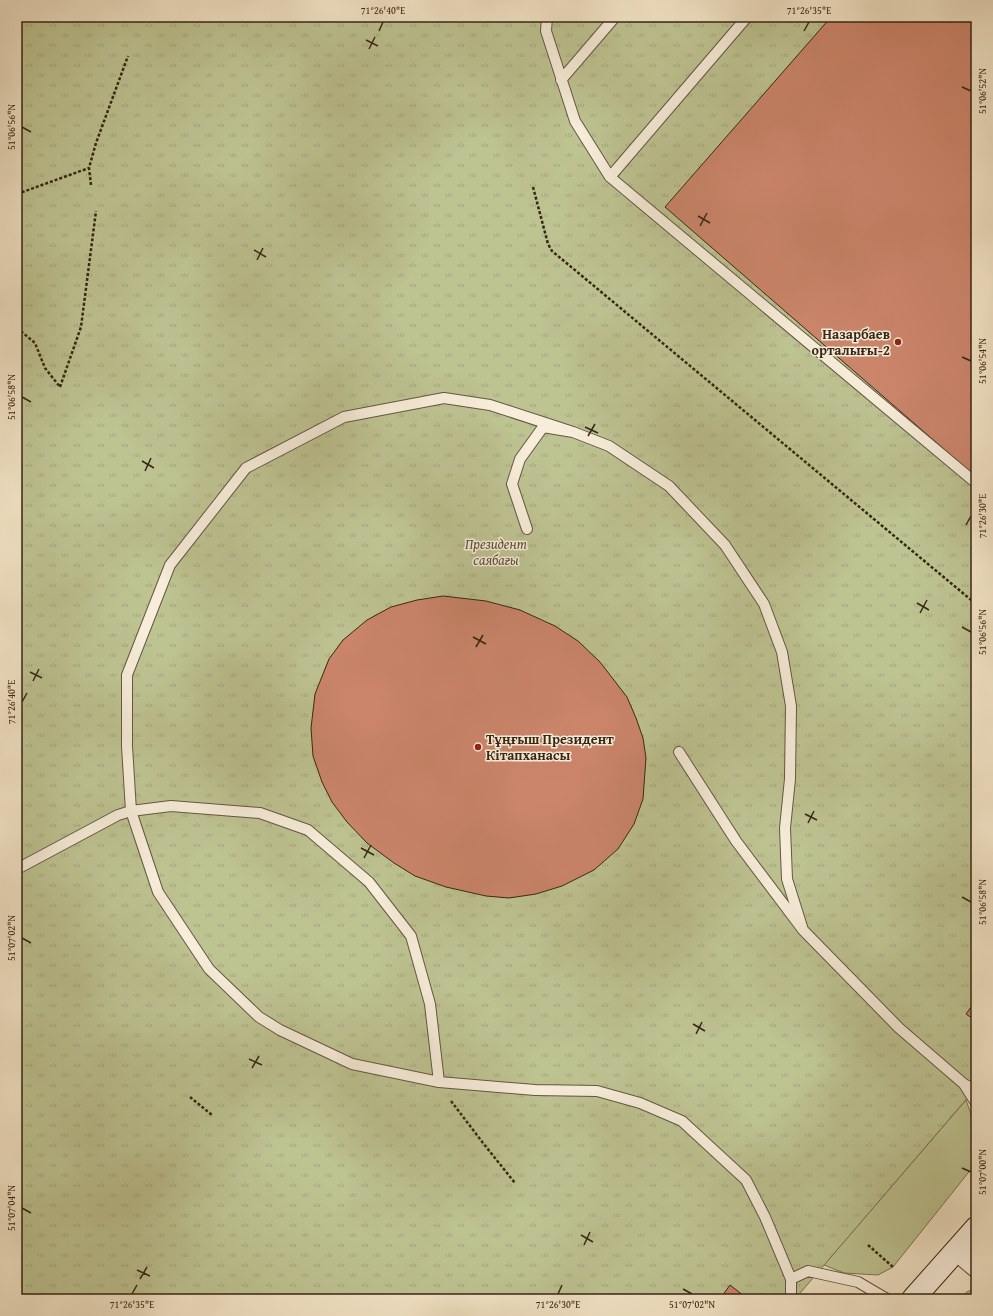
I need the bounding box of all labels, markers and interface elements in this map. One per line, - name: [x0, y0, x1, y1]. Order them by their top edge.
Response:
- text: 71°26'40"E: [361, 3, 405, 18]
- text: 71°26'35"E: [787, 3, 831, 18]
- text: 51°06'52"N: [975, 68, 990, 114]
- text: 51°06'56"N: [4, 104, 19, 150]
- place label: Назарбаев орталығы-2: [811, 324, 890, 360]
- marker: Назарбаев орталығы-2: [893, 337, 903, 347]
- text: 51°06'54"N: [975, 338, 990, 384]
- text: 51°06'58"N: [4, 374, 19, 420]
- text: 71°26'30"E: [975, 494, 990, 538]
- park label: Президент саябағы: [465, 534, 527, 570]
- text: 51°06'56"N: [975, 609, 990, 655]
- text: 71°26'40"E: [4, 680, 19, 724]
- place label: Тұңғыш Президент Кітапханасы: [486, 729, 614, 765]
- marker: Тұңғыш Президент Кітапханасы: [473, 742, 483, 752]
- text: 51°06'58"N: [975, 879, 990, 925]
- text: 51°07'02"N: [4, 915, 19, 961]
- text: 51°07'00"N: [975, 1149, 990, 1195]
- text: 51°07'04"N: [4, 1185, 19, 1231]
- text: 71°26'35"E: [110, 1297, 154, 1312]
- text: 71°26'30"E: [536, 1297, 580, 1312]
- text: 51°07'02"N: [669, 1297, 715, 1312]

